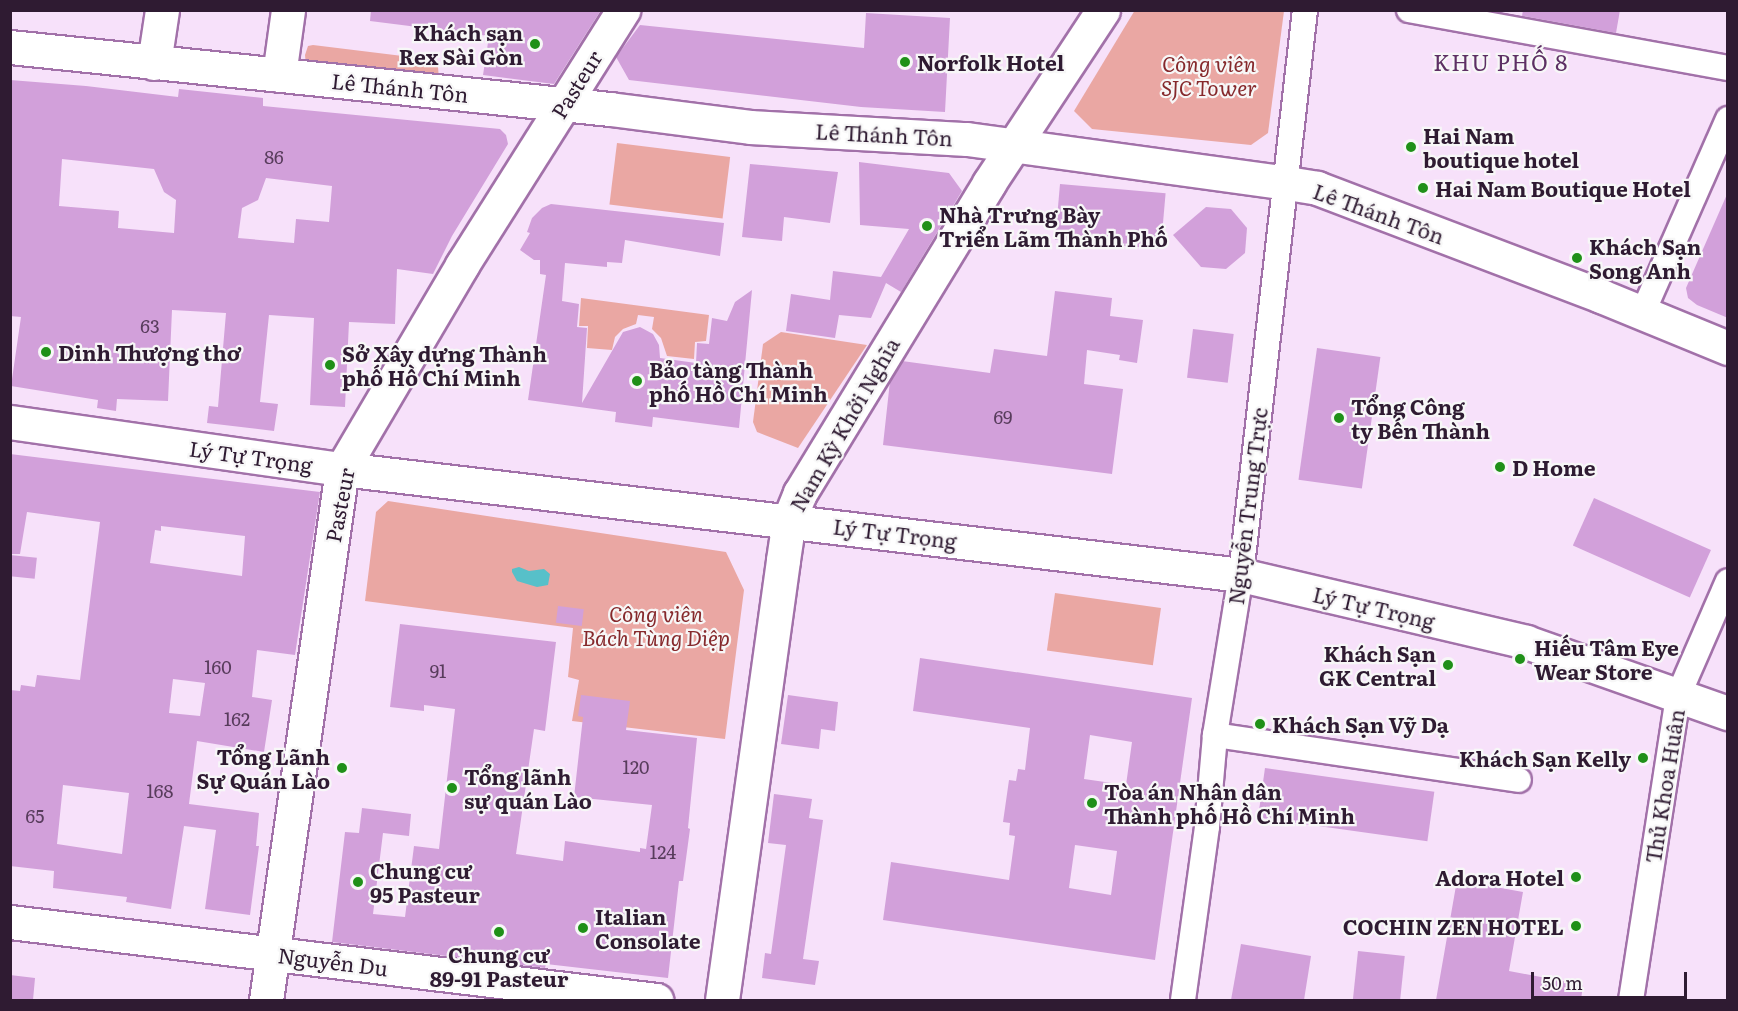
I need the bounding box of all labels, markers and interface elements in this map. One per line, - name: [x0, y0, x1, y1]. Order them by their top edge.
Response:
- place label: Khách sạn Rex Sài Gòn: [399, 19, 523, 69]
- marker: Khách sạn Rex Sài Gòn: [528, 37, 542, 51]
- street label: Pasteur: [545, 45, 607, 123]
- place label: Norfolk Hotel: [917, 49, 1064, 75]
- district label: KHU PHỐ 8: [1433, 49, 1569, 75]
- park label: Công viên SJC Tower: [1161, 50, 1257, 100]
- marker: Norfolk Hotel: [898, 55, 912, 69]
- street label: Lê Thánh Tôn: [330, 67, 470, 107]
- street label: Lê Thánh Tôn: [815, 118, 953, 150]
- place label: Hai Nam boutique hotel: [1423, 122, 1579, 172]
- marker: Hai Nam boutique hotel: [1404, 140, 1418, 154]
- house number: 86: [264, 146, 284, 168]
- place label: Hai Nam Boutique Hotel: [1435, 175, 1691, 201]
- street label: Lê Thánh Tôn: [1310, 178, 1448, 248]
- marker: Hai Nam Boutique Hotel: [1416, 181, 1430, 195]
- place label: Nhà Trưng Bày Triển Lãm Thành Phố: [939, 201, 1168, 251]
- marker: Nhà Trưng Bày Triển Lãm Thành Phố: [920, 219, 934, 233]
- place label: Khách Sạn Song Anh: [1589, 233, 1701, 283]
- marker: Khách Sạn Song Anh: [1570, 251, 1584, 265]
- house number: 63: [140, 315, 160, 337]
- street label: Nam Kỳ Khởi Nghĩa: [784, 333, 904, 515]
- place label: Dinh Thượng thơ: [58, 339, 241, 365]
- place label: Sở Xây dựng Thành phố Hồ Chí Minh: [342, 340, 547, 390]
- marker: Dinh Thượng thơ: [39, 345, 53, 359]
- place label: Bảo tàng Thành phố Hồ Chí Minh: [649, 356, 828, 406]
- marker: Sở Xây dựng Thành phố Hồ Chí Minh: [323, 358, 337, 372]
- marker: Bảo tàng Thành phố Hồ Chí Minh: [630, 374, 644, 388]
- place label: Tổng Công ty Bến Thành: [1351, 393, 1490, 443]
- house number: 69: [993, 406, 1013, 428]
- street label: Nguyễn Trung Trực: [1222, 406, 1272, 606]
- marker: Tổng Công ty Bến Thành: [1332, 411, 1346, 425]
- street label: Lý Tự Trọng: [188, 435, 314, 477]
- place label: D Home: [1512, 454, 1596, 480]
- marker: D Home: [1493, 460, 1507, 474]
- street label: Pasteur: [319, 466, 359, 544]
- street label: Lý Tự Trọng: [832, 513, 958, 553]
- street label: Lý Tự Trọng: [1311, 581, 1437, 633]
- park label: Công viên Bách Tùng Diệp: [582, 600, 730, 650]
- place label: Hiếu Tâm Eye Wear Store: [1534, 634, 1679, 684]
- place label: Khách Sạn GK Central: [1319, 640, 1436, 690]
- marker: Hiếu Tâm Eye Wear Store: [1511, 650, 1529, 668]
- house number: 160: [204, 656, 232, 678]
- marker: Khách Sạn GK Central: [1441, 658, 1455, 672]
- house number: 91: [430, 660, 446, 682]
- street label: Thủ Khoa Huân: [1639, 707, 1689, 865]
- house number: 162: [224, 708, 250, 730]
- place label: Khách Sạn Vỹ Dạ: [1272, 711, 1449, 737]
- marker: Khách Sạn Vỹ Dạ: [1253, 717, 1267, 731]
- place label: Tổng Lãnh Sự Quán Lào: [196, 743, 330, 793]
- place label: Khách Sạn Kelly: [1459, 745, 1631, 771]
- marker: Khách Sạn Kelly: [1636, 751, 1650, 765]
- house number: 120: [623, 756, 649, 778]
- marker: Tổng Lãnh Sự Quán Lào: [335, 761, 349, 775]
- place label: Tổng lãnh sự quán Lào: [464, 763, 592, 813]
- place label: Tòa án Nhân dân Thành phố Hồ Chí Minh: [1104, 778, 1355, 828]
- house number: 168: [147, 780, 173, 802]
- marker: Tổng lãnh sự quán Lào: [445, 781, 459, 795]
- marker: Tòa án Nhân dân Thành phố Hồ Chí Minh: [1085, 796, 1099, 810]
- house number: 65: [26, 805, 44, 827]
- house number: 124: [650, 841, 676, 863]
- place label: Chung cư 95 Pasteur: [370, 857, 480, 907]
- place label: Adora Hotel: [1435, 864, 1564, 890]
- marker: Adora Hotel: [1569, 870, 1583, 884]
- marker: Chung cư 95 Pasteur: [351, 875, 365, 889]
- place label: Italian Consolate: [595, 903, 701, 953]
- place label: COCHIN ZEN HOTEL: [1343, 913, 1564, 939]
- marker: COCHIN ZEN HOTEL: [1569, 919, 1583, 933]
- marker: Italian Consolate: [576, 921, 590, 935]
- marker: Chung cư 89-91 Pasteur: [492, 925, 506, 939]
- place label: Chung cư 89-91 Pasteur: [430, 941, 568, 991]
- street label: Nguyễn Du: [277, 942, 389, 980]
- scale bar: [1534, 960, 1690, 998]
- text: 50 m: [1542, 969, 1583, 996]

